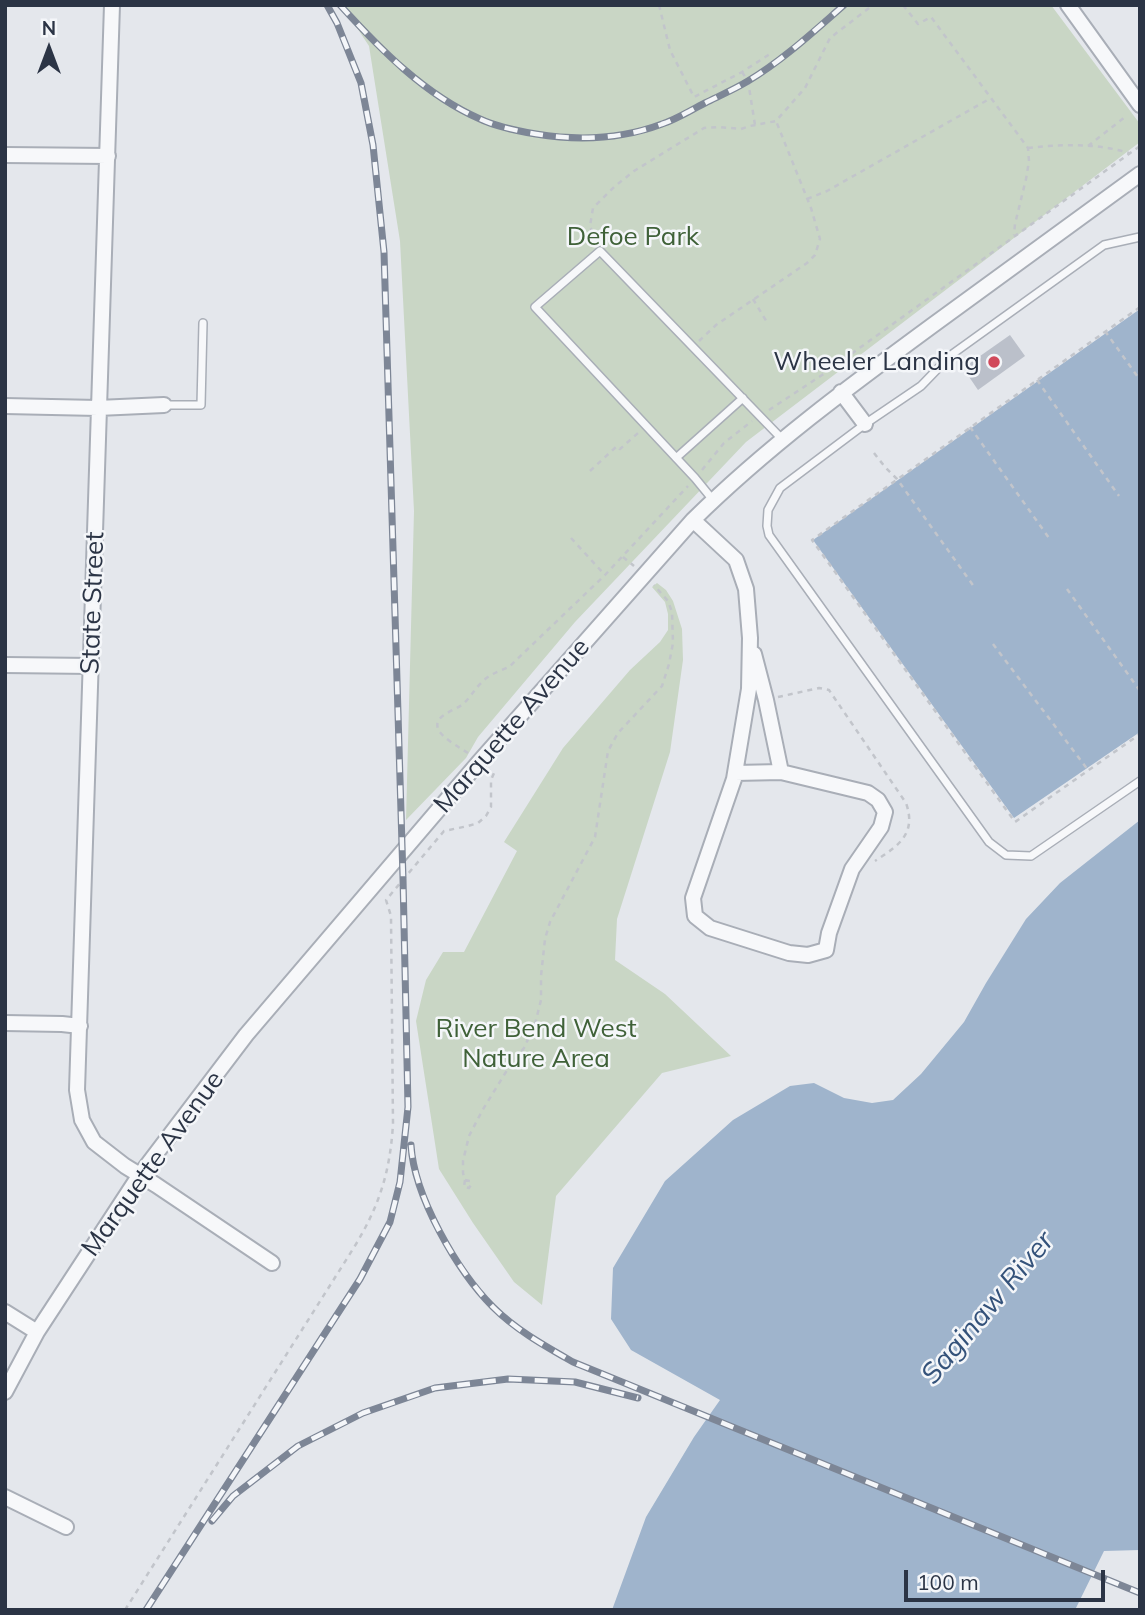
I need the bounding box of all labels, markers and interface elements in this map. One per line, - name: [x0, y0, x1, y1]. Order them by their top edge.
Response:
- north arrow: [14, 14, 84, 84]
- text: N: [42, 16, 56, 40]
- park label: Defoe Park: [567, 221, 699, 253]
- place label: Wheeler Landing: [773, 346, 980, 378]
- marker: Wheeler Landing: [986, 354, 1002, 370]
- street label: State Street: [75, 531, 111, 675]
- street label: Marquette Avenue: [428, 632, 596, 820]
- park label: River Bend West Nature Area: [435, 1013, 637, 1074]
- street label: Marquette Avenue: [75, 1065, 231, 1263]
- water label: Saginaw River: [915, 1225, 1061, 1391]
- scale bar: [907, 1556, 1108, 1600]
- text: 100 m: [917, 1569, 979, 1595]

